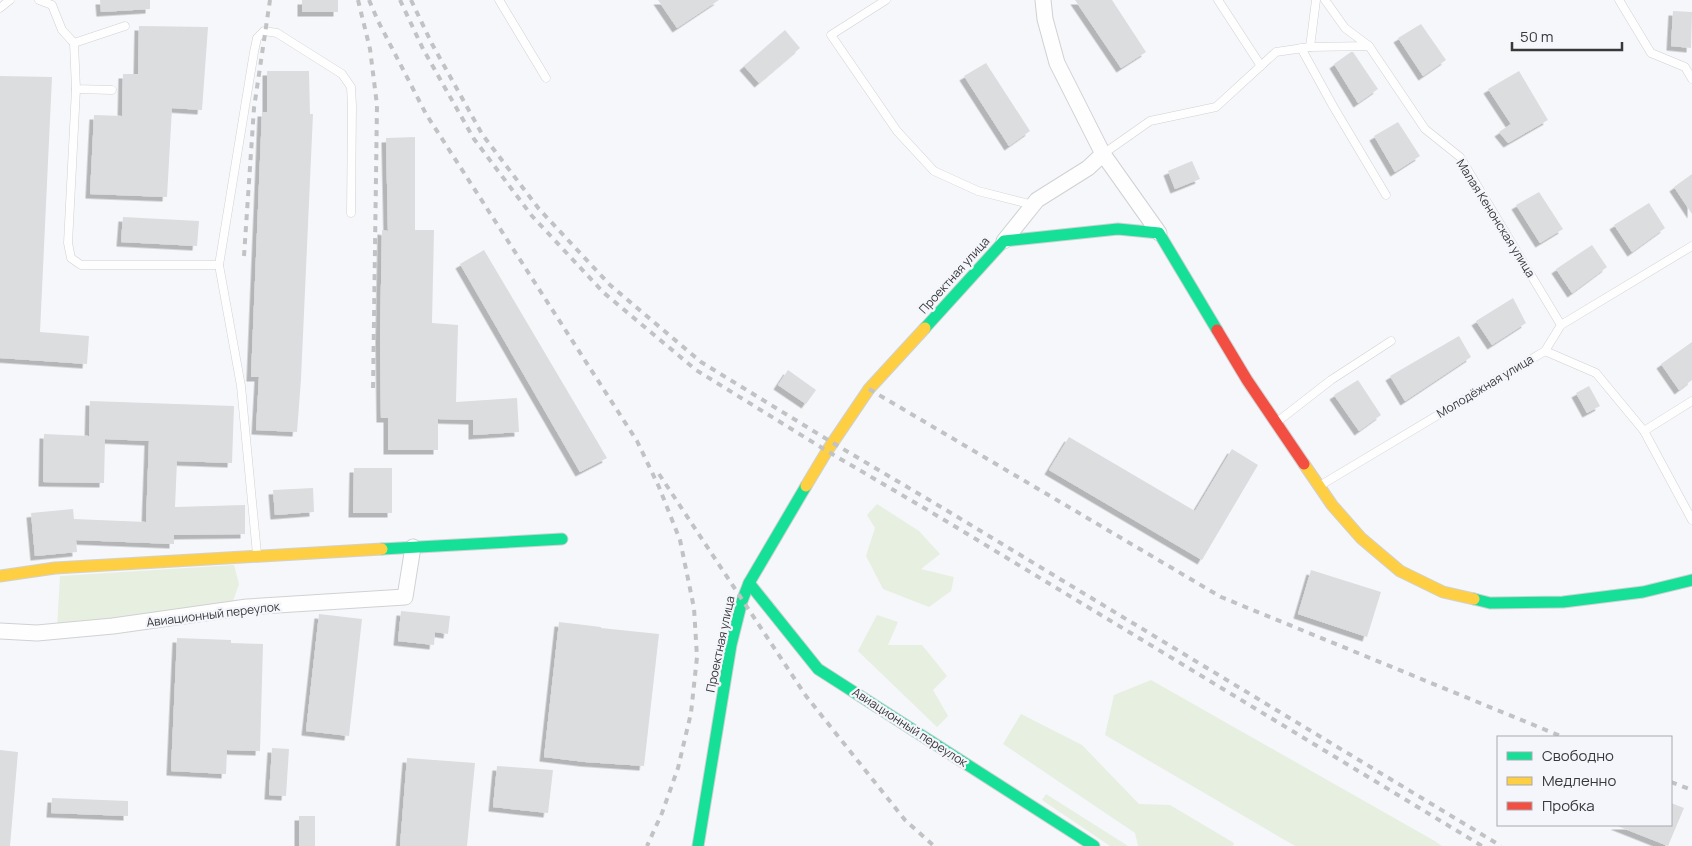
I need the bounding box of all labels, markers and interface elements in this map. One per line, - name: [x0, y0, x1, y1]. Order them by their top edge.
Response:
- scale bar: [1512, 20, 1622, 52]
- text: 50 m: [1520, 26, 1554, 47]
- street label: Малая Кенонская улица: [1453, 156, 1539, 280]
- street label: Проектная улица: [915, 233, 993, 317]
- street label: Молодёжная улица: [1433, 350, 1537, 422]
- street label: Проектная улица: [701, 594, 739, 694]
- street label: Авиационный переулок: [145, 597, 282, 631]
- street label: Авиационный переулок: [849, 683, 972, 771]
- legend: [1497, 736, 1672, 826]
- text: Свободно: [1542, 745, 1614, 766]
- text: Медленно: [1542, 770, 1616, 791]
- text: Пробка: [1542, 795, 1595, 816]

